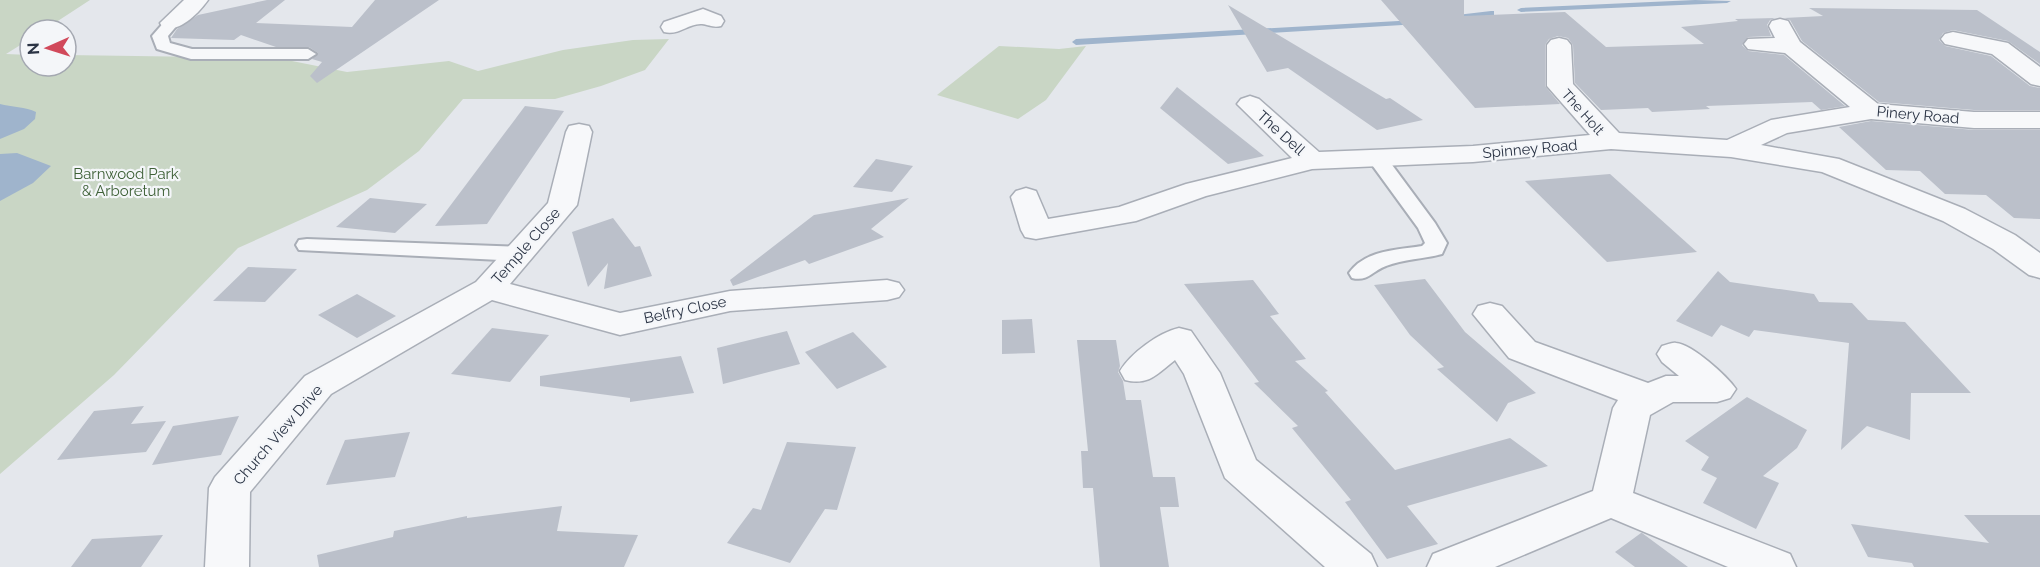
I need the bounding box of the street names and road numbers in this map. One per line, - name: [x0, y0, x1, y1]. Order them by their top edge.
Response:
- street label: The Holt: [1558, 86, 1608, 138]
- street label: Pinery Road: [1876, 102, 1960, 128]
- street label: The Dell: [1253, 107, 1309, 160]
- street label: Spinney Road: [1482, 136, 1578, 162]
- street label: Temple Close: [488, 204, 564, 288]
- street label: Belfry Close: [642, 292, 728, 328]
- street label: Church View Drive: [230, 381, 326, 489]

